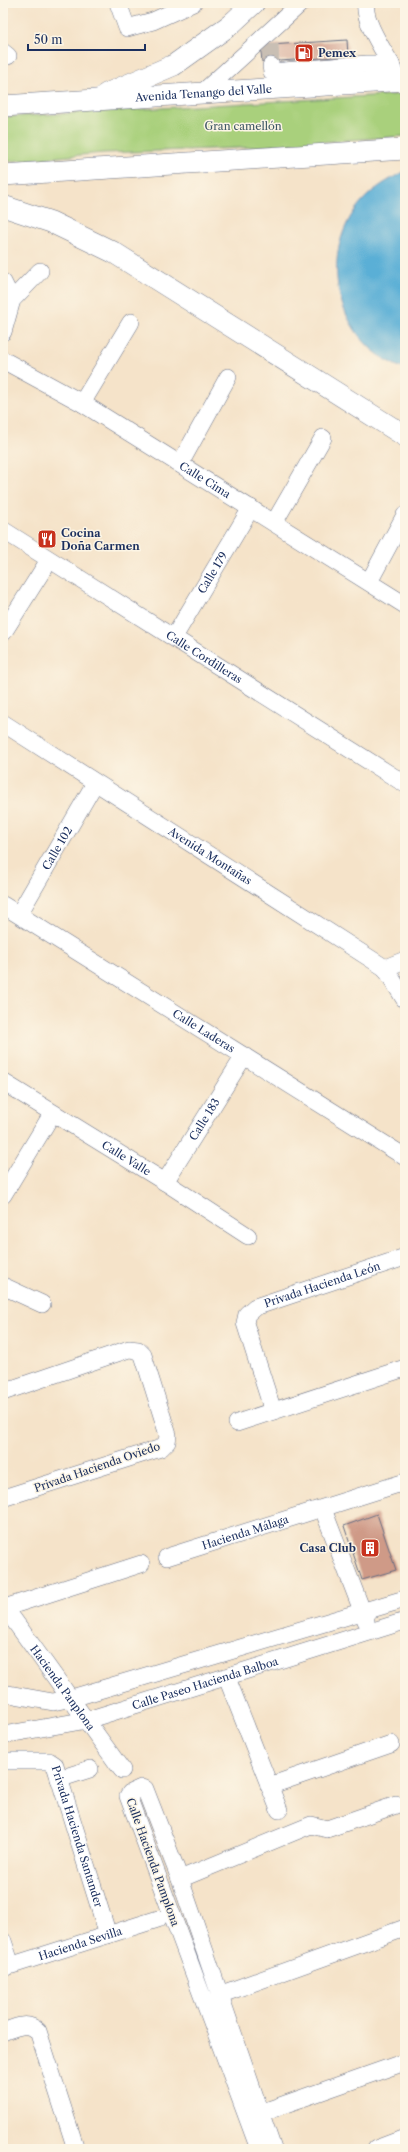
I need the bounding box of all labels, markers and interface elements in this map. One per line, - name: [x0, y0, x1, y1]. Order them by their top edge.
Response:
- scale bar: [28, 26, 145, 52]
- text: 50 m: [34, 32, 63, 47]
- fuel station icon: Pemex: [293, 42, 315, 64]
- place label: Pemex: [318, 46, 357, 60]
- street label: Avenida Tenango del Valle: [134, 82, 272, 105]
- park label: Gran camellón: [204, 119, 282, 133]
- street label: Calle Cima: [177, 459, 233, 501]
- place label: Cocina Doña Carmen: [61, 526, 140, 553]
- restaurant icon: Cocina Doña Carmen: [36, 528, 58, 550]
- street label: Calle 179: [195, 549, 230, 596]
- street label: Calle Cordilleras: [163, 628, 245, 687]
- street label: Avenida Montañas: [165, 823, 255, 888]
- street label: Calle 102: [39, 824, 75, 872]
- street label: Calle Laderas: [170, 1006, 238, 1056]
- street label: Calle 183: [186, 1096, 223, 1143]
- street label: Calle Valle: [99, 1138, 153, 1179]
- street label: Privada Hacienda León: [262, 1259, 382, 1310]
- street label: Privada Hacienda Oviedo: [32, 1439, 162, 1495]
- street label: Hacienda Málaga: [200, 1512, 291, 1553]
- building icon: Casa Club: [359, 1537, 381, 1559]
- place label: Casa Club: [300, 1541, 356, 1555]
- street label: Hacienda Panplona: [27, 1642, 98, 1733]
- street label: Calle Paseo Hacienda Balboa: [130, 1654, 280, 1713]
- street label: Privada Hacienda Santander: [49, 1764, 106, 1909]
- street label: Calle Hacienda Pamplona: [123, 1796, 183, 1928]
- street label: Hacienda Sevilla: [37, 1924, 124, 1963]

